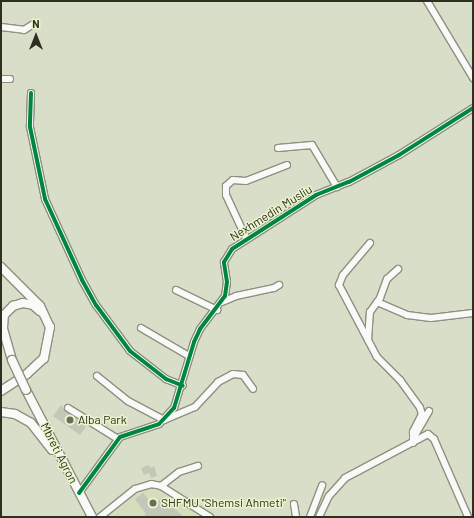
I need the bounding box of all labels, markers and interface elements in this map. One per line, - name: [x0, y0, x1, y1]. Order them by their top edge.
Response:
- north arrow: [16, 16, 56, 56]
- text: N: [32, 17, 40, 30]
- street label: Nexhmedin Musliu: [227, 182, 315, 244]
- place label: Alba Park: [78, 413, 127, 427]
- marker: Alba Park: [65, 415, 75, 425]
- street label: Mbreti Agron: [38, 420, 80, 486]
- place label: SHFMU "Shemsi Ahmeti": [161, 496, 286, 510]
- marker: SHFMU "Shemsi Ahmeti": [148, 498, 158, 508]

